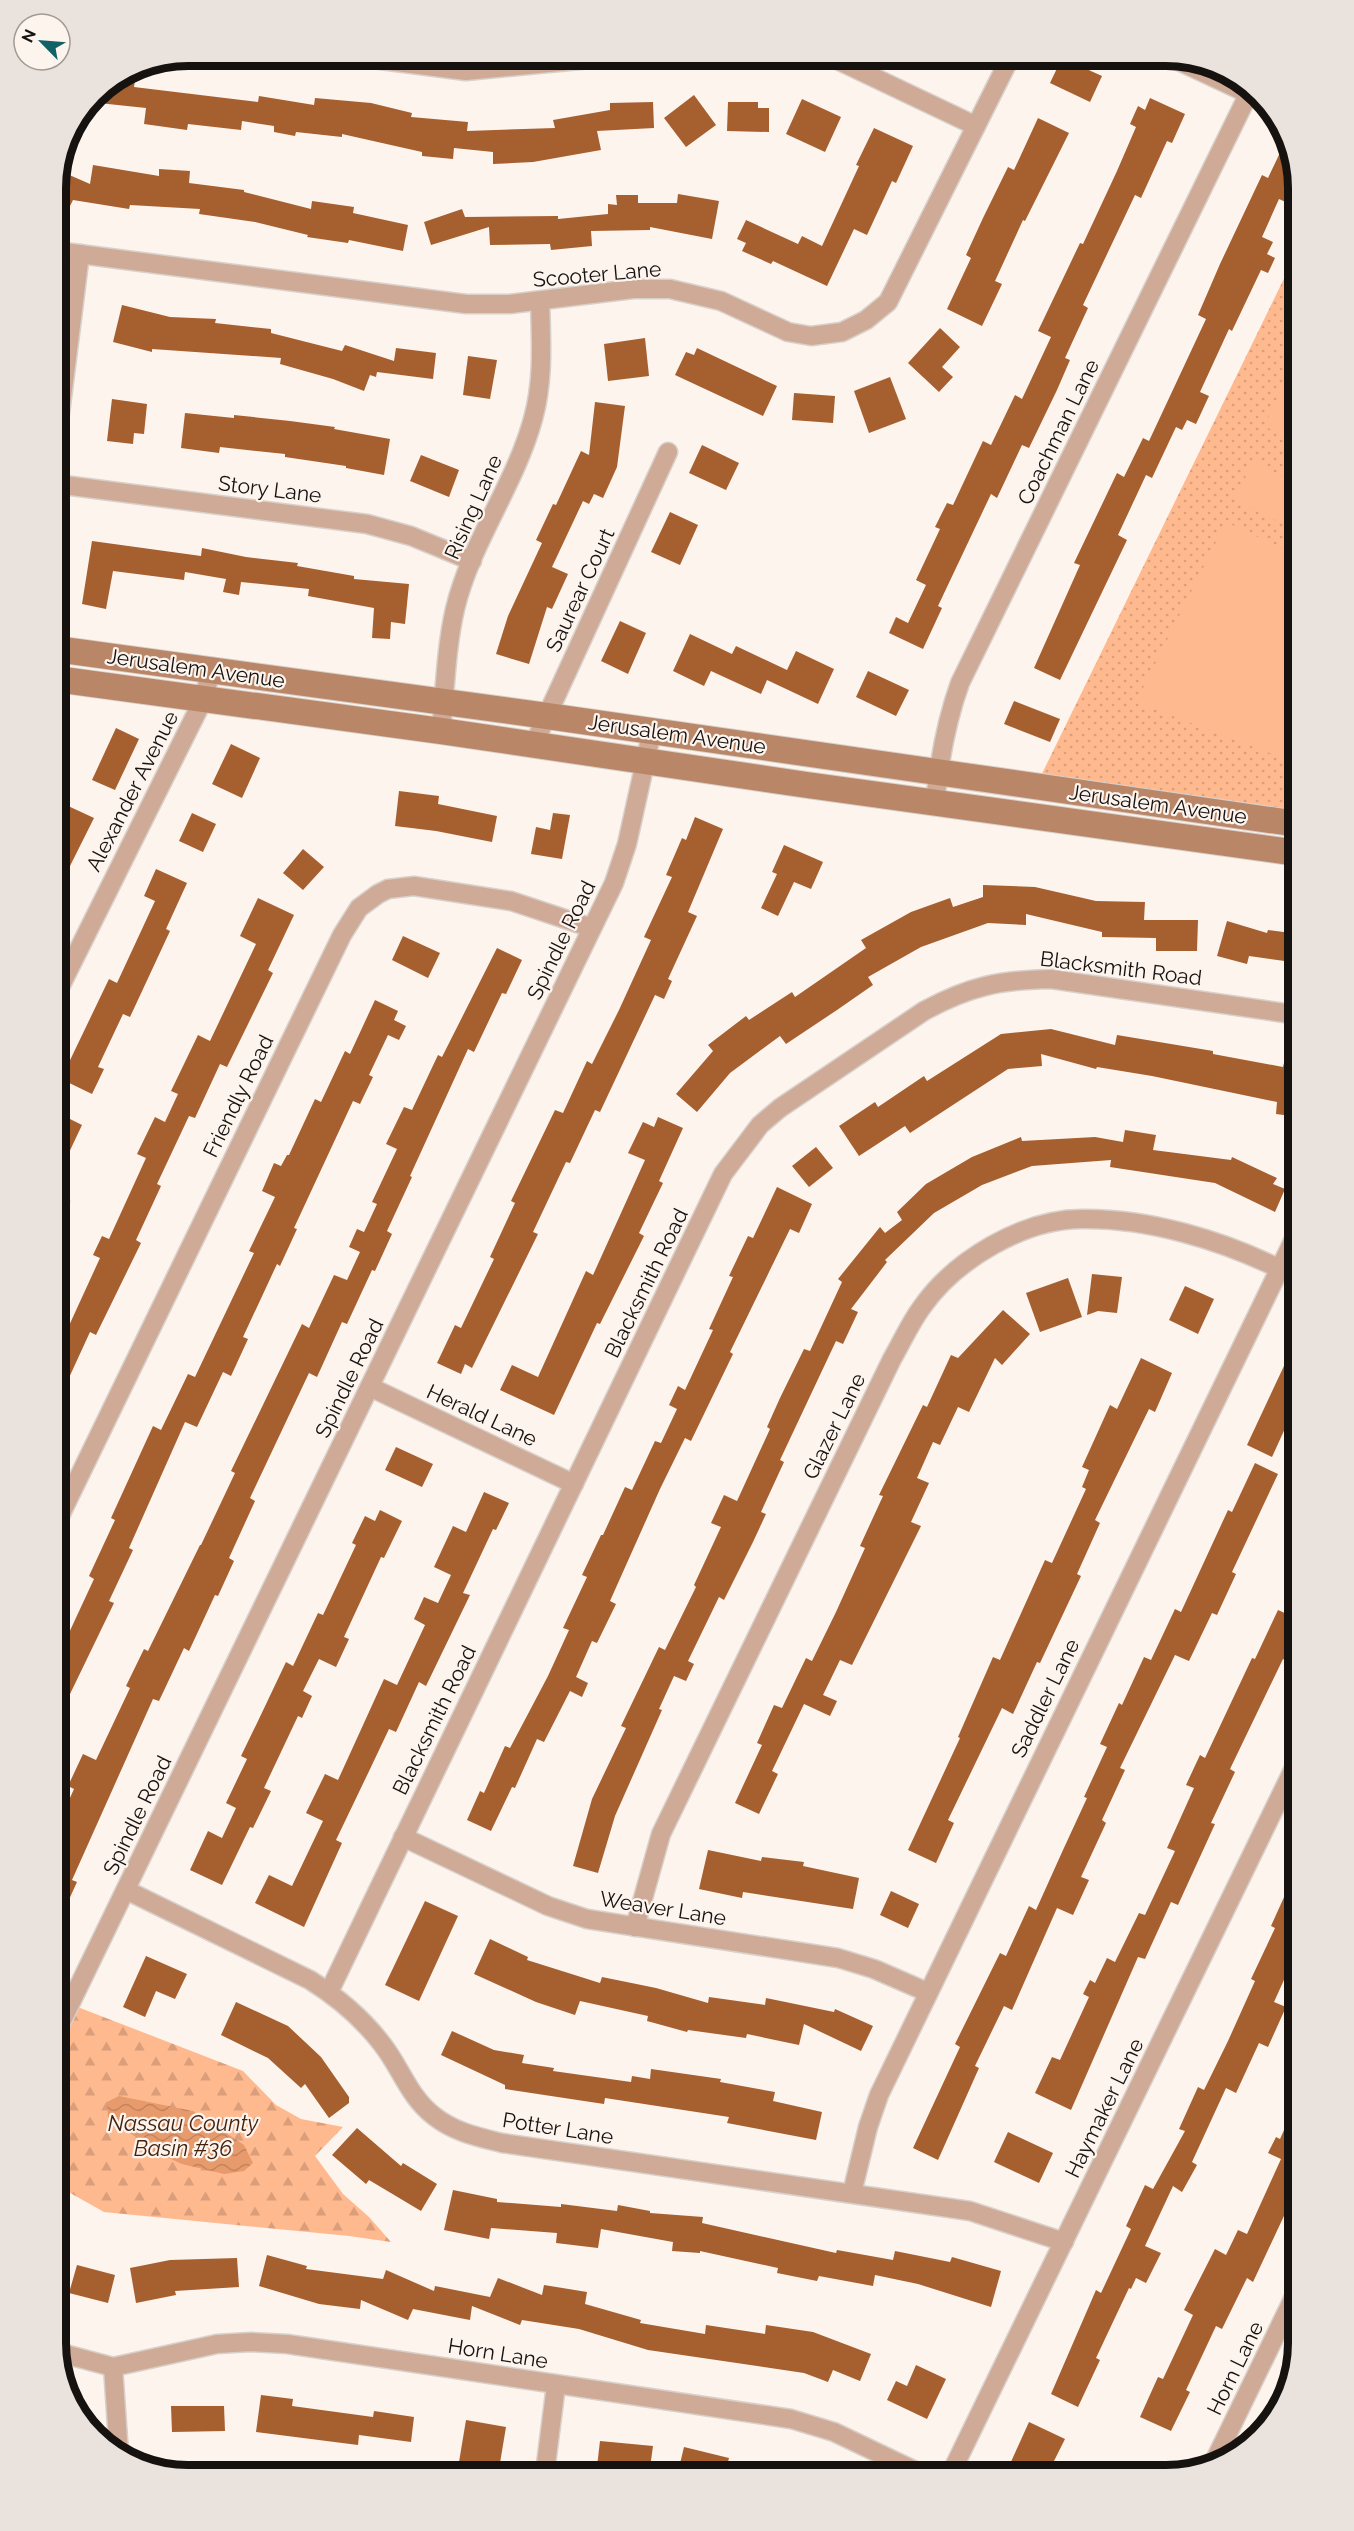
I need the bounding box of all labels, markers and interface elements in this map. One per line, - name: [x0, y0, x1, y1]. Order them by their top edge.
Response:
- north arrow: [12, 12, 72, 72]
- text: N: [18, 26, 40, 45]
- street label: Scooter Lane: [532, 256, 662, 292]
- street label: Coachman Lane: [1012, 355, 1104, 509]
- street label: Rising Lane: [439, 451, 507, 563]
- street label: Story Lane: [217, 470, 323, 508]
- street label: Saurear Court: [540, 524, 620, 656]
- street label: Jerusalem Avenue: [105, 643, 287, 693]
- street label: Alexander Avenue: [81, 707, 183, 875]
- street label: Jerusalem Avenue: [586, 709, 768, 759]
- street label: Jerusalem Avenue: [1067, 779, 1249, 829]
- street label: Spindle Road: [521, 876, 601, 1004]
- street label: Blacksmith Road: [1039, 946, 1203, 990]
- street label: Friendly Road: [198, 1031, 278, 1161]
- street label: Blacksmith Road: [599, 1204, 693, 1362]
- street label: Spindle Road: [309, 1314, 389, 1442]
- street label: Glazer Lane: [798, 1369, 870, 1483]
- street label: Herald Lane: [423, 1379, 541, 1451]
- street label: Saddler Lane: [1006, 1635, 1084, 1761]
- street label: Blacksmith Road: [387, 1641, 481, 1799]
- street label: Spindle Road: [97, 1751, 177, 1879]
- street label: Weaver Lane: [598, 1886, 728, 1930]
- street label: Haymaker Lane: [1059, 2034, 1149, 2182]
- street label: Potter Lane: [501, 2107, 615, 2149]
- water label: Nassau County Basin #36: [108, 2110, 260, 2161]
- street label: Horn Lane: [1202, 2317, 1268, 2419]
- street label: Horn Lane: [446, 2333, 550, 2373]

